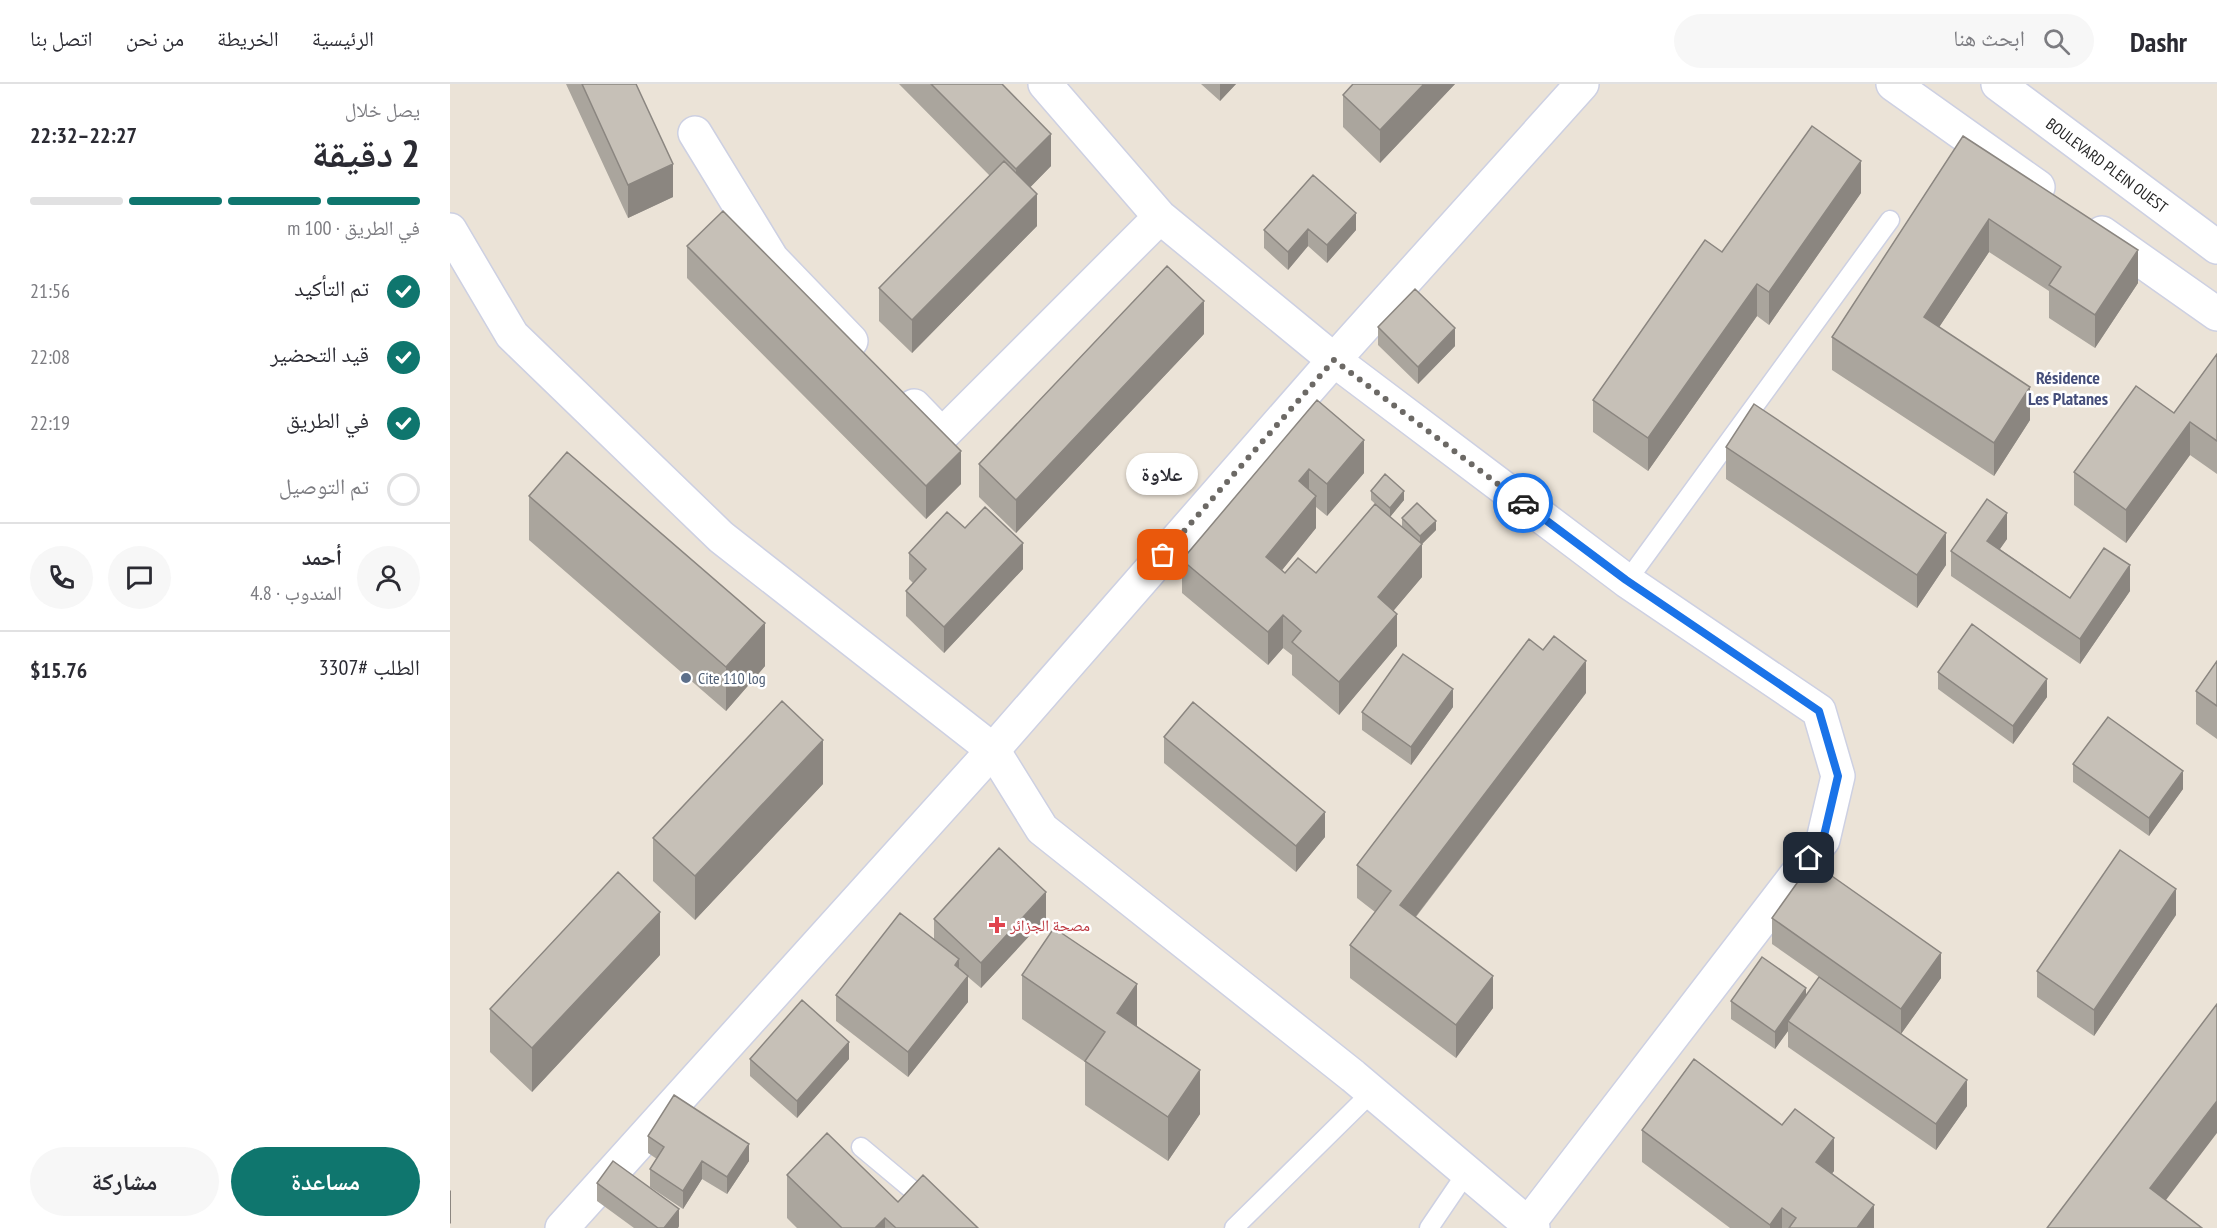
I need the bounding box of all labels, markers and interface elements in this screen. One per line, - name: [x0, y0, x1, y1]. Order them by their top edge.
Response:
- search box: [1674, 14, 2094, 68]
- text: Dashr: [2130, 23, 2187, 60]
- text: ابحث هنا: [1953, 24, 2025, 52]
- text: اتصل بنا: [30, 25, 93, 52]
- text: من نحن: [126, 25, 184, 52]
- text: الخريطة: [217, 25, 279, 52]
- text: الرئيسية: [312, 25, 374, 52]
- icon: search: [2040, 25, 2073, 58]
- text: يصل خلال: [345, 97, 420, 123]
- street label: BOULEVARD PLEIN OUEST: [2042, 113, 2172, 217]
- text: 22:27–22:32: [30, 121, 137, 149]
- text: 2 دقيقة: [311, 127, 420, 178]
- text: في الطريق · 100 m: [287, 215, 420, 241]
- text: تم التأكيد: [294, 274, 369, 302]
- icon: check: [387, 275, 420, 308]
- text: 21:56: [30, 278, 70, 304]
- text: قيد التحضير: [270, 340, 369, 368]
- icon: check: [387, 341, 420, 374]
- text: 22:08: [30, 344, 70, 370]
- district label: Résidence Les Platanes: [2028, 366, 2108, 410]
- text: في الطريق: [286, 406, 369, 434]
- icon: check: [387, 407, 420, 440]
- text: 22:19: [30, 410, 70, 436]
- callout: علاوة: [1127, 453, 1199, 495]
- text: علاوة: [1141, 461, 1183, 487]
- text: تم التوصيل: [279, 472, 369, 500]
- courier: [1493, 473, 1553, 533]
- icon: car: [1507, 487, 1540, 520]
- pin: [1137, 529, 1188, 580]
- icon: bag: [1146, 538, 1179, 571]
- text: أحمد: [302, 543, 342, 571]
- button: phone: [30, 546, 93, 609]
- button: chat: [108, 546, 171, 609]
- button: person: [357, 546, 420, 609]
- text: المندوب · 4.8: [250, 580, 342, 606]
- text: الطلب #3307: [319, 653, 420, 681]
- text: $15.76: [30, 656, 87, 684]
- place label: Cite 110 log: [698, 668, 766, 688]
- marker: Cite 110 log: [679, 671, 693, 685]
- pin: [1783, 832, 1834, 883]
- icon: home: [1792, 841, 1825, 874]
- place label: مصحة الجزائر: [1009, 915, 1090, 935]
- marker: مصحة الجزائر: [988, 916, 1006, 934]
- button: مشاركة: [30, 1147, 219, 1216]
- button: مساعدة: [231, 1147, 420, 1216]

